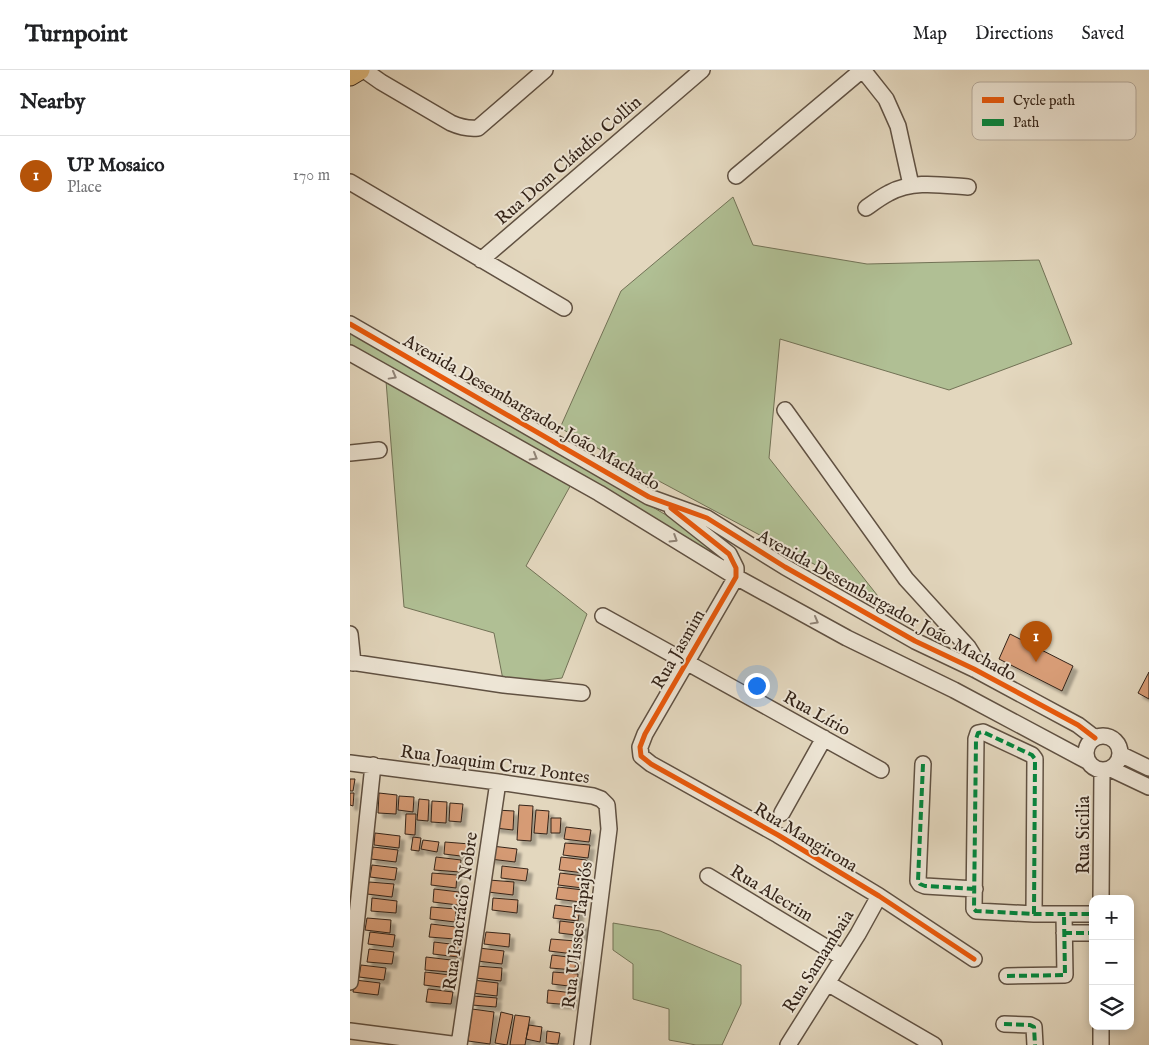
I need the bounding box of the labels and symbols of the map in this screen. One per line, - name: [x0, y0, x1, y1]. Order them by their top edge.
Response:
- legend: [972, 82, 1136, 140]
- street label: Rua Dom Cláudio Collin: [491, 91, 647, 231]
- text: Cycle path: [1013, 92, 1075, 110]
- text: Path: [1013, 114, 1040, 132]
- street label: Avenida Desembargador João Machado: [398, 330, 664, 497]
- one-way arrow: [388, 370, 397, 380]
- one-way arrow: [529, 450, 538, 460]
- street label: Avenida Desembargador João Machado: [752, 525, 1020, 688]
- one-way arrow: [668, 533, 677, 543]
- street label: Rua Jasmim: [647, 606, 711, 694]
- one-way arrow: [809, 614, 818, 624]
- pin: 1: [1020, 621, 1052, 662]
- your location: [744, 673, 770, 699]
- street label: Rua Lírio: [779, 686, 854, 742]
- street label: Rua Joaquim Cruz Pontes: [399, 741, 591, 790]
- street label: Rua Sicilia: [1073, 795, 1096, 874]
- street label: Rua Mangirona: [749, 798, 862, 878]
- street label: Rua Pancrácio Nobre: [439, 831, 484, 992]
- street label: Rua Ulisses Tapajós: [558, 860, 599, 1010]
- street label: Rua Alecrim: [725, 860, 817, 928]
- street label: Rua Samambaia: [778, 906, 860, 1018]

